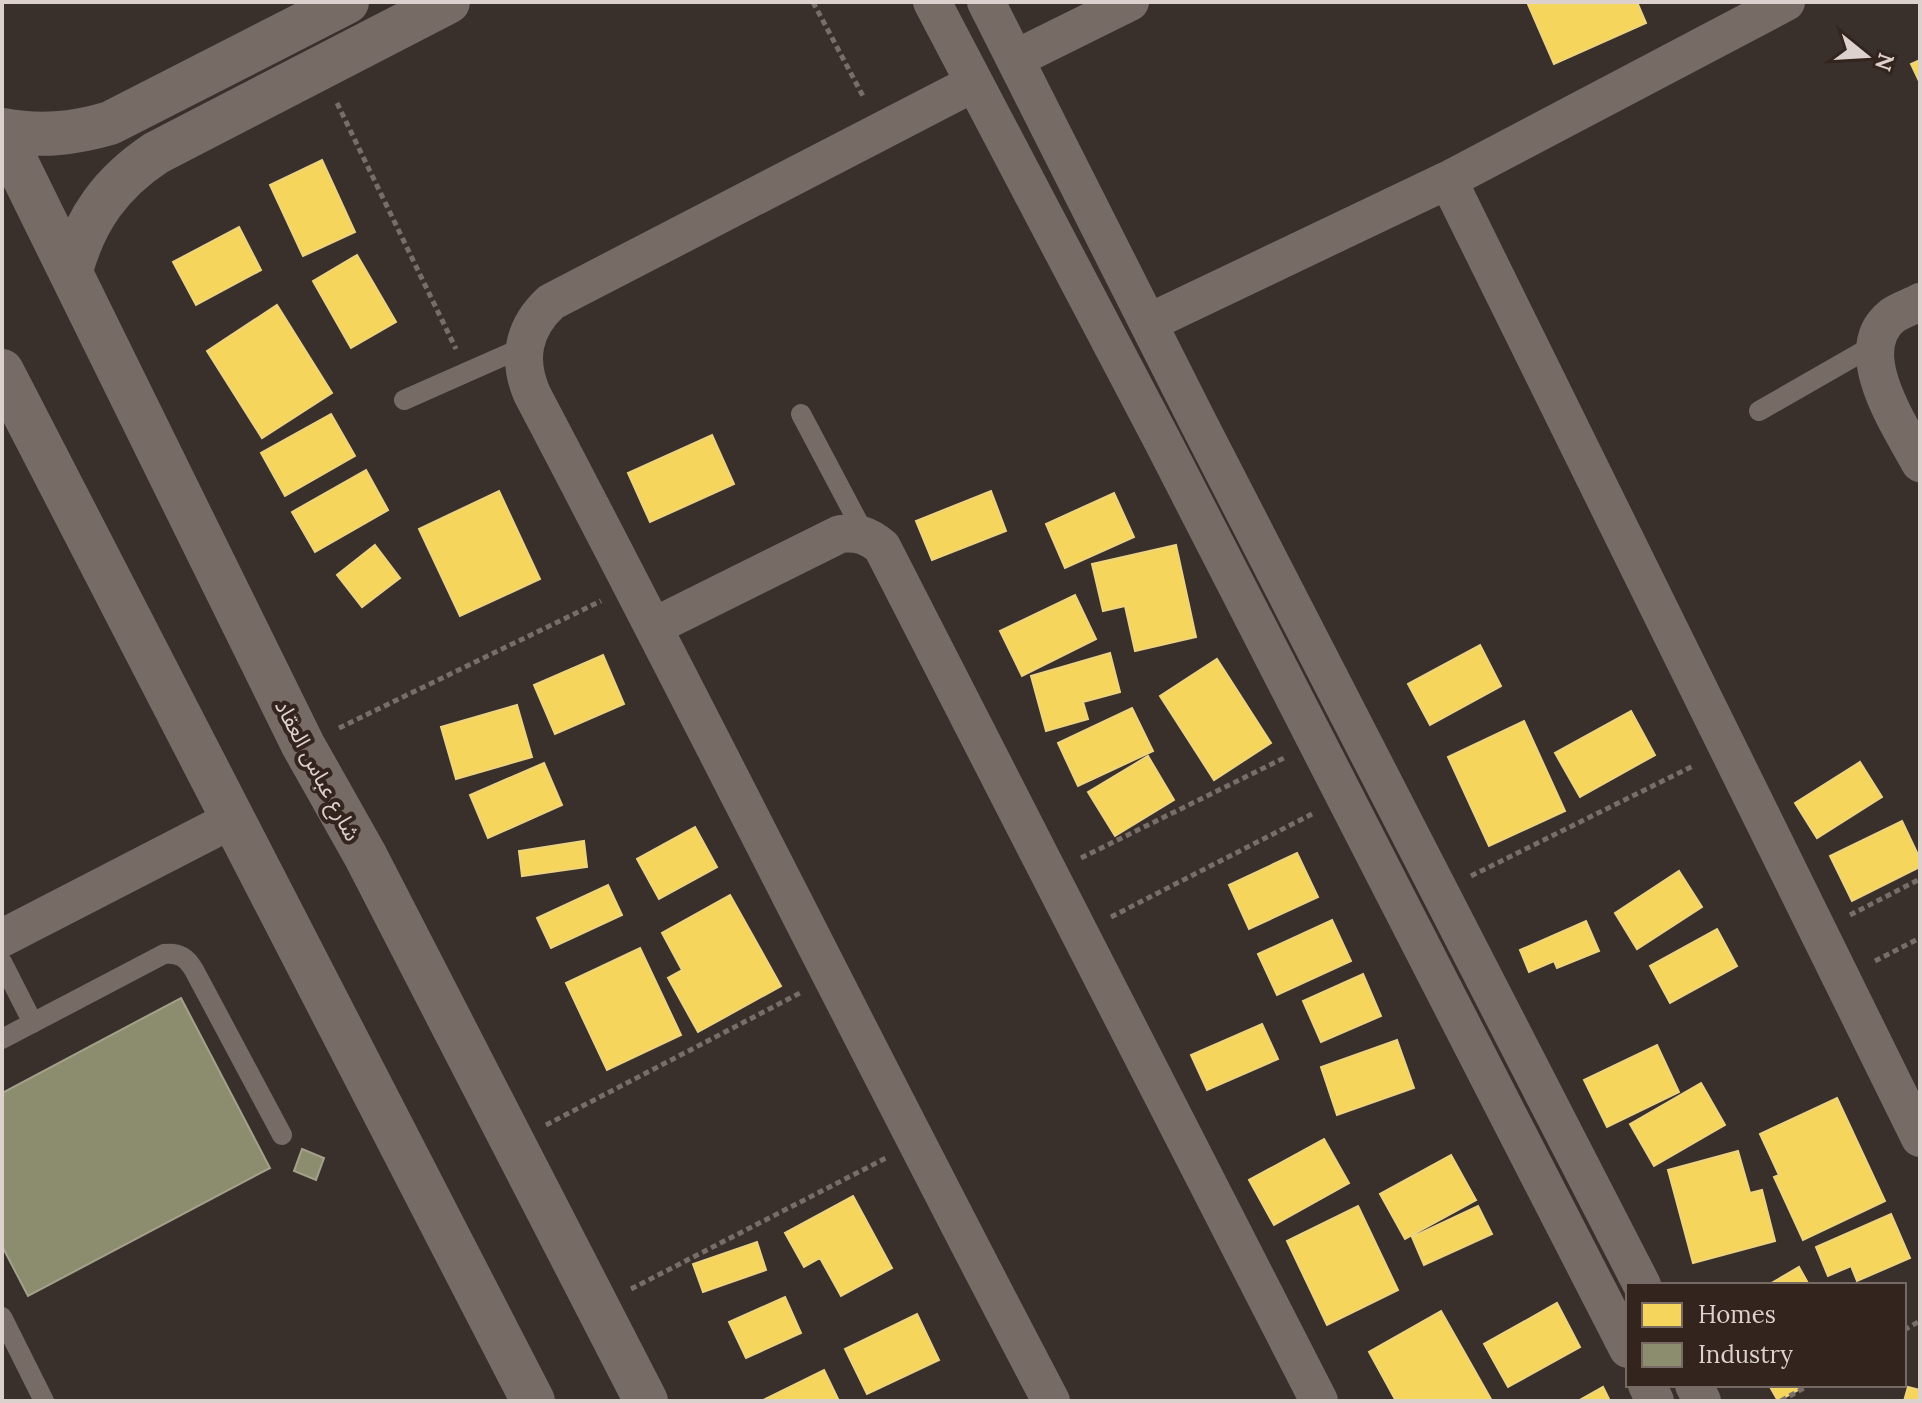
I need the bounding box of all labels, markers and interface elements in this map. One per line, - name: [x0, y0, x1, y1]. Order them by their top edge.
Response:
- north arrow: [1826, 16, 1906, 96]
- text: N: [1869, 50, 1901, 75]
- street label: شارع عباس العقاد: [266, 694, 367, 847]
- legend: [1626, 1283, 1906, 1387]
- text: Homes: [1698, 1299, 1776, 1330]
- text: Industry: [1698, 1339, 1793, 1370]

